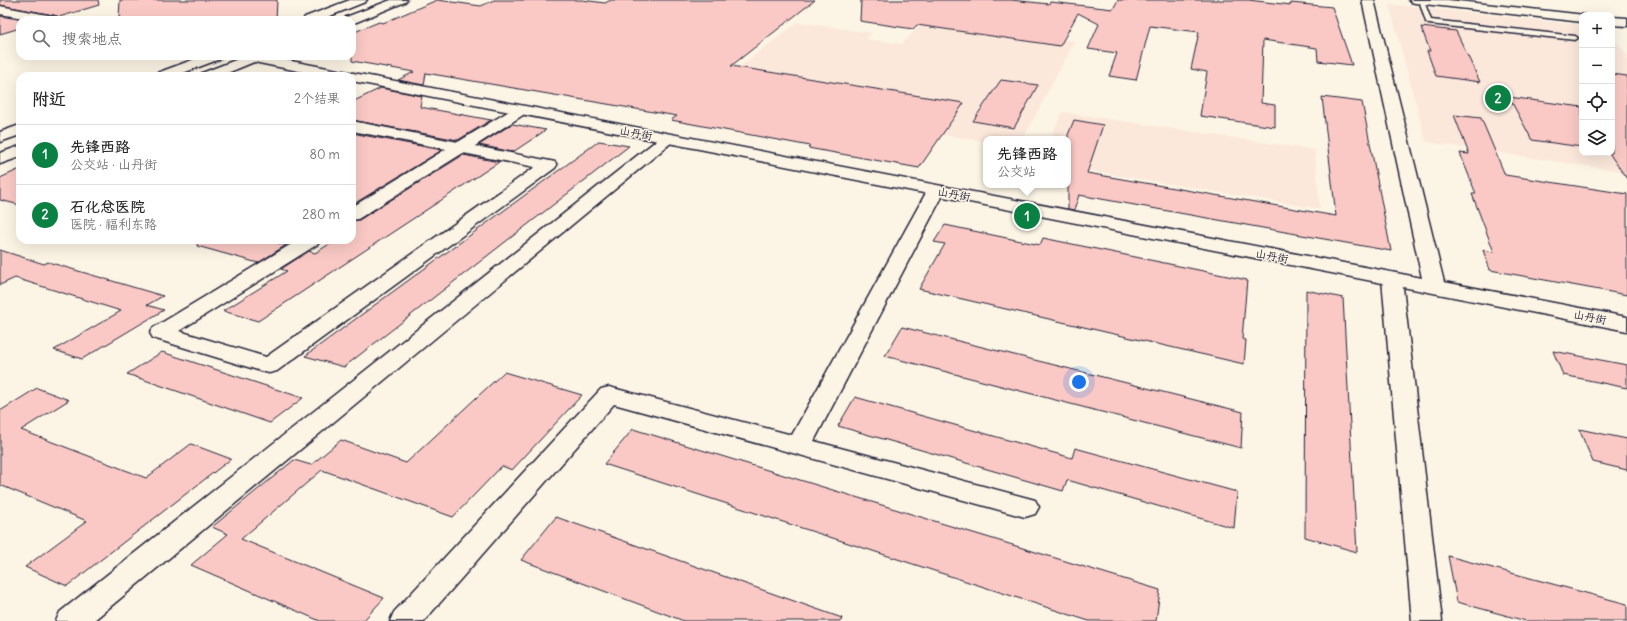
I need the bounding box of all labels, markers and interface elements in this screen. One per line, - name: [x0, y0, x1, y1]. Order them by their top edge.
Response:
- map controls: [1579, 12, 1615, 156]
- button: +: [1579, 12, 1615, 48]
- search box: [16, 16, 356, 60]
- icon: search: [30, 27, 52, 49]
- text: 搜索地点: [62, 29, 122, 48]
- button: −: [1579, 48, 1615, 84]
- pin: 2: [1485, 83, 1511, 113]
- button: locate: [1579, 84, 1615, 120]
- text: 附近: [32, 88, 66, 110]
- text: 2个结果: [294, 90, 340, 107]
- button: layers: [1579, 120, 1615, 156]
- street label: 山丹街: [618, 123, 655, 143]
- popup: [983, 136, 1071, 188]
- text: 先锋西路: [70, 137, 130, 156]
- text: 先锋西路: [997, 144, 1057, 163]
- text: 1: [42, 146, 48, 163]
- text: 80 m: [309, 146, 340, 163]
- text: 公交站 · 山丹街: [70, 156, 157, 173]
- text: 公交站: [997, 163, 1036, 180]
- street label: 山丹街: [936, 184, 973, 204]
- text: 石化总医院: [70, 197, 145, 216]
- pin: 1: [1014, 201, 1040, 231]
- text: 2: [41, 206, 49, 223]
- text: 280 m: [302, 206, 340, 223]
- text: 医院 · 福利东路: [70, 216, 157, 233]
- street label: 山丹街: [1254, 246, 1291, 266]
- street label: 山丹街: [1572, 307, 1609, 327]
- your location: [1069, 372, 1089, 392]

